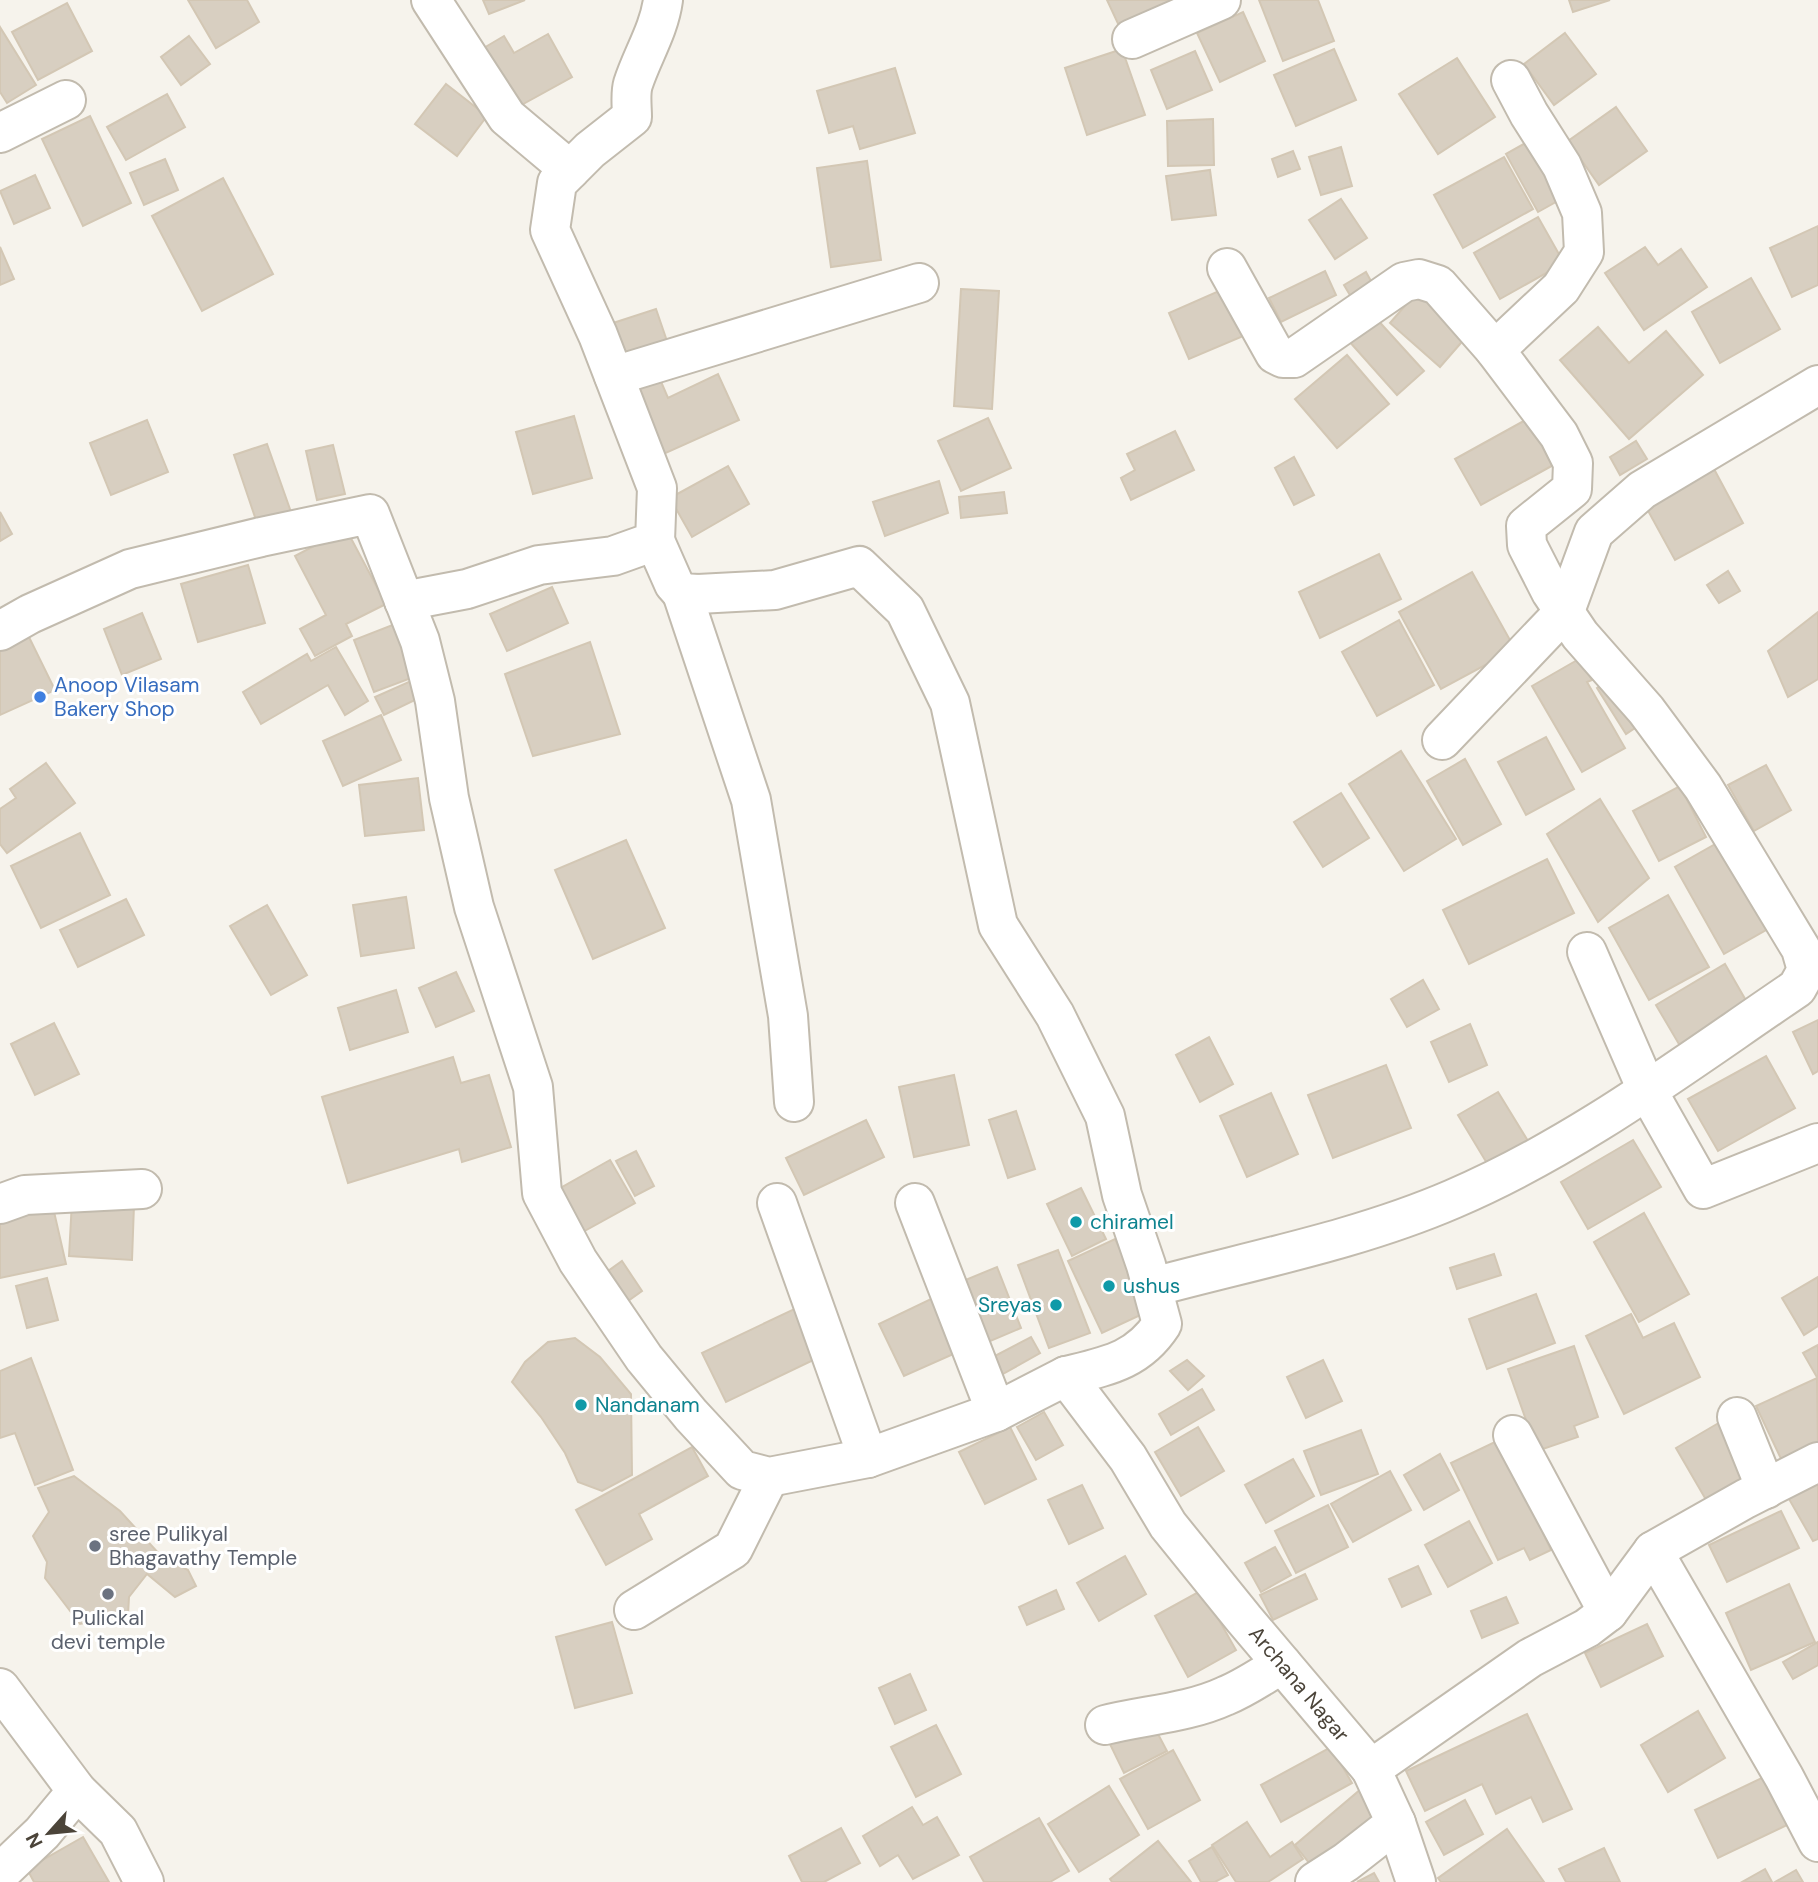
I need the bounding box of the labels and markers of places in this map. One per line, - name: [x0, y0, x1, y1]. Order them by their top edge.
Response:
- place label: Anoop Vilasam Bakery Shop: [54, 671, 200, 723]
- marker: Anoop Vilasam Bakery Shop: [32, 689, 48, 705]
- place label: chiramel: [1090, 1208, 1174, 1236]
- marker: chiramel: [1068, 1214, 1084, 1230]
- place label: ushus: [1123, 1272, 1180, 1300]
- marker: ushus: [1101, 1278, 1117, 1294]
- place label: Sreyas: [978, 1291, 1042, 1319]
- marker: Sreyas: [1048, 1297, 1064, 1313]
- place label: Nandanam: [595, 1391, 700, 1419]
- marker: Nandanam: [573, 1397, 589, 1413]
- place label: sree Pulikyal Bhagavathy Temple: [109, 1520, 297, 1572]
- marker: sree Pulikyal Bhagavathy Temple: [87, 1538, 103, 1554]
- marker: Pulickal devi temple: [100, 1586, 116, 1602]
- place label: Pulickal devi temple: [51, 1604, 165, 1656]

